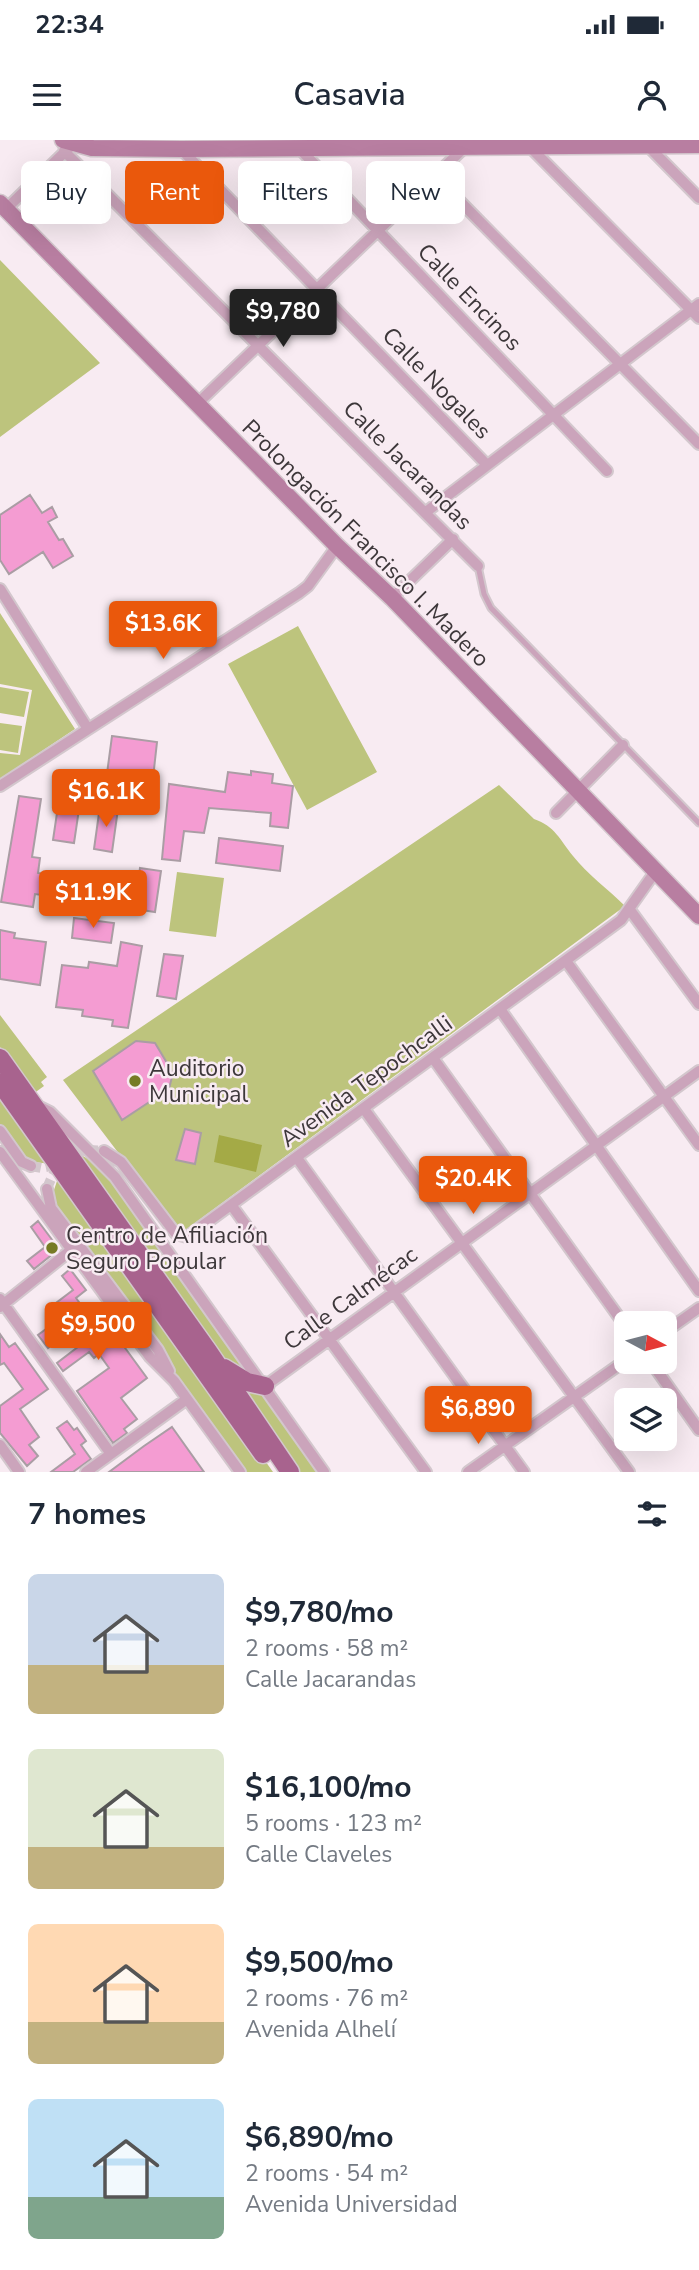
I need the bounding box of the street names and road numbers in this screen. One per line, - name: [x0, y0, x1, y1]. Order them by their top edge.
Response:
- street label: Calle Encinos: [410, 237, 529, 358]
- street label: Calle Nogales: [375, 321, 498, 446]
- street label: Calle Jacarandas: [336, 394, 479, 537]
- street label: Prolongación Francisco I. Madero: [235, 413, 496, 674]
- street label: Avenida Tepochcalli: [274, 1008, 459, 1154]
- street label: Calle Calmécac: [277, 1239, 424, 1357]

